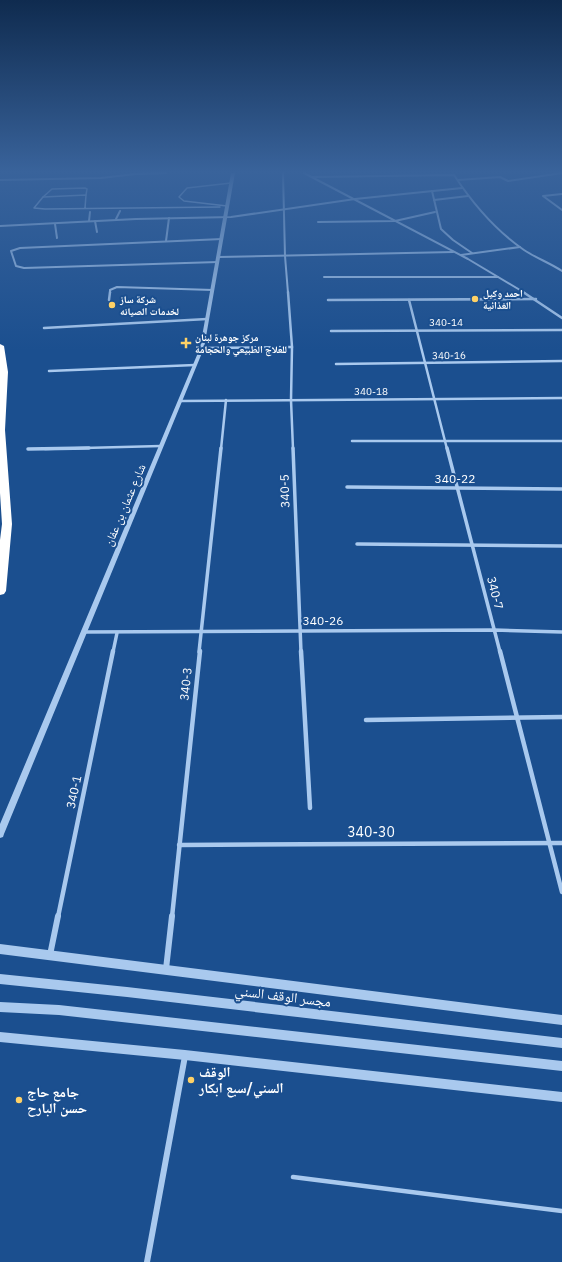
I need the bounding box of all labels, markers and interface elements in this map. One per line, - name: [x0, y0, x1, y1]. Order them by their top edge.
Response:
- place label: احمد وكيل الغذائية: [483, 287, 523, 312]
- place label: شركة ساز لخدمات الصيانه: [119, 293, 179, 318]
- marker: احمد وكيل الغذائية: [470, 294, 480, 304]
- marker: شركة ساز لخدمات الصيانه: [107, 300, 117, 310]
- street label: 340-14: [429, 316, 463, 329]
- place label: مركز جوهرة لبنان للعلاج الطبيعي والحجامة: [195, 331, 287, 357]
- marker: مركز جوهرة لبنان للعلاج الطبيعي والحجامة: [180, 337, 192, 349]
- street label: 340-16: [432, 349, 466, 362]
- street label: 340-18: [354, 385, 388, 398]
- street label: شارع عثمان بن عفان: [100, 461, 150, 549]
- street label: 340-22: [435, 471, 475, 486]
- street label: 340-5: [276, 474, 293, 508]
- street label: 340-7: [484, 575, 507, 611]
- street label: 340-26: [303, 613, 343, 628]
- street label: 340-3: [176, 666, 195, 701]
- street label: 340-1: [63, 774, 84, 810]
- street label: 340-30: [347, 823, 395, 841]
- street label: مجسر الوقف السني: [234, 981, 332, 1013]
- place label: الوقف السني/سبع ابكار: [198, 1063, 284, 1099]
- marker: الوقف السني/سبع ابكار: [186, 1075, 196, 1085]
- place label: جامع حاج حسن البارح: [27, 1083, 87, 1117]
- marker: جامع حاج حسن البارح: [14, 1095, 24, 1105]

